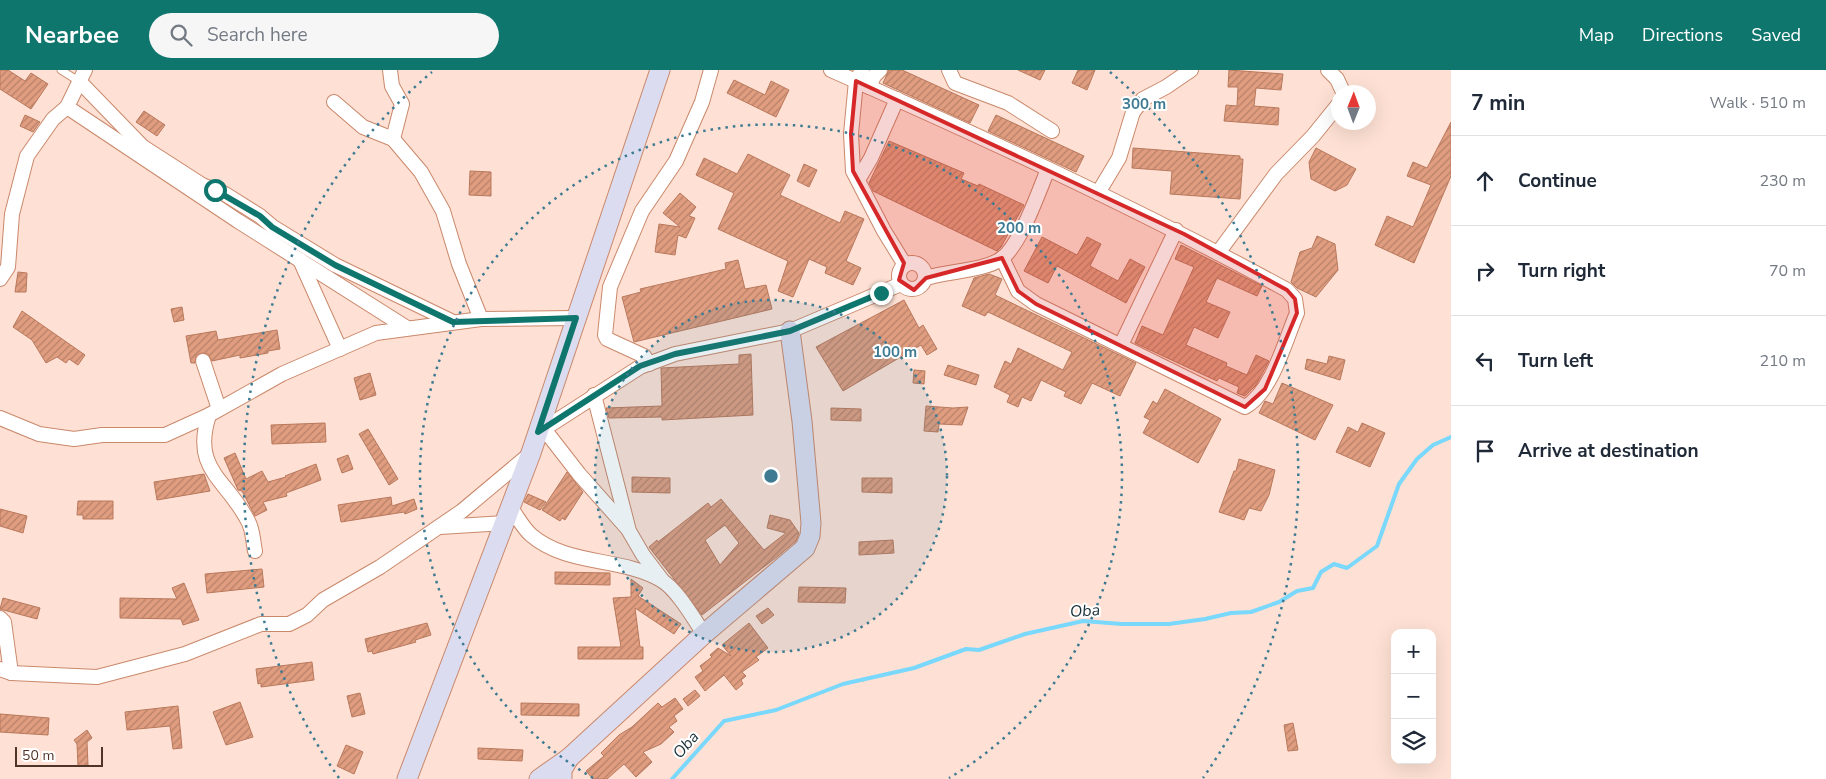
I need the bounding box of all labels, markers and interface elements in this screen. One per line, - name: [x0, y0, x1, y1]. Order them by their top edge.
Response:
- search box: [149, 13, 499, 58]
- text: Nearbee: [25, 19, 119, 51]
- icon: search: [167, 21, 195, 49]
- text: Search here: [207, 22, 308, 48]
- text: Map: [1579, 23, 1614, 47]
- text: Directions: [1642, 23, 1723, 47]
- text: Saved: [1751, 23, 1801, 47]
- north arrow: [1331, 85, 1376, 130]
- text: 7 min: [1471, 89, 1525, 117]
- text: Walk · 510 m: [1710, 92, 1806, 114]
- text: 300 m: [1122, 94, 1166, 114]
- icon: ahead: [1471, 167, 1499, 195]
- text: Continue: [1518, 168, 1597, 194]
- text: 230 m: [1759, 170, 1806, 192]
- route start: [204, 179, 227, 202]
- text: 200 m: [997, 218, 1041, 238]
- icon: right: [1471, 257, 1499, 285]
- text: Turn right: [1518, 258, 1605, 284]
- text: 70 m: [1769, 260, 1806, 282]
- route end: [870, 282, 893, 305]
- text: 100 m: [873, 342, 917, 362]
- icon: left: [1471, 347, 1499, 375]
- text: Turn left: [1518, 348, 1593, 374]
- text: 210 m: [1759, 350, 1806, 372]
- icon: arrive: [1471, 437, 1499, 465]
- text: Arrive at destination: [1518, 438, 1699, 464]
- centre of rings: [762, 467, 780, 485]
- water label: Oba: [1069, 599, 1101, 623]
- map controls: [1391, 629, 1436, 764]
- button: +: [1391, 629, 1436, 674]
- button: −: [1391, 674, 1436, 719]
- button: layers: [1391, 719, 1436, 764]
- water label: Oba: [668, 726, 704, 764]
- scale bar: [15, 744, 102, 767]
- text: 50 m: [22, 746, 54, 765]

